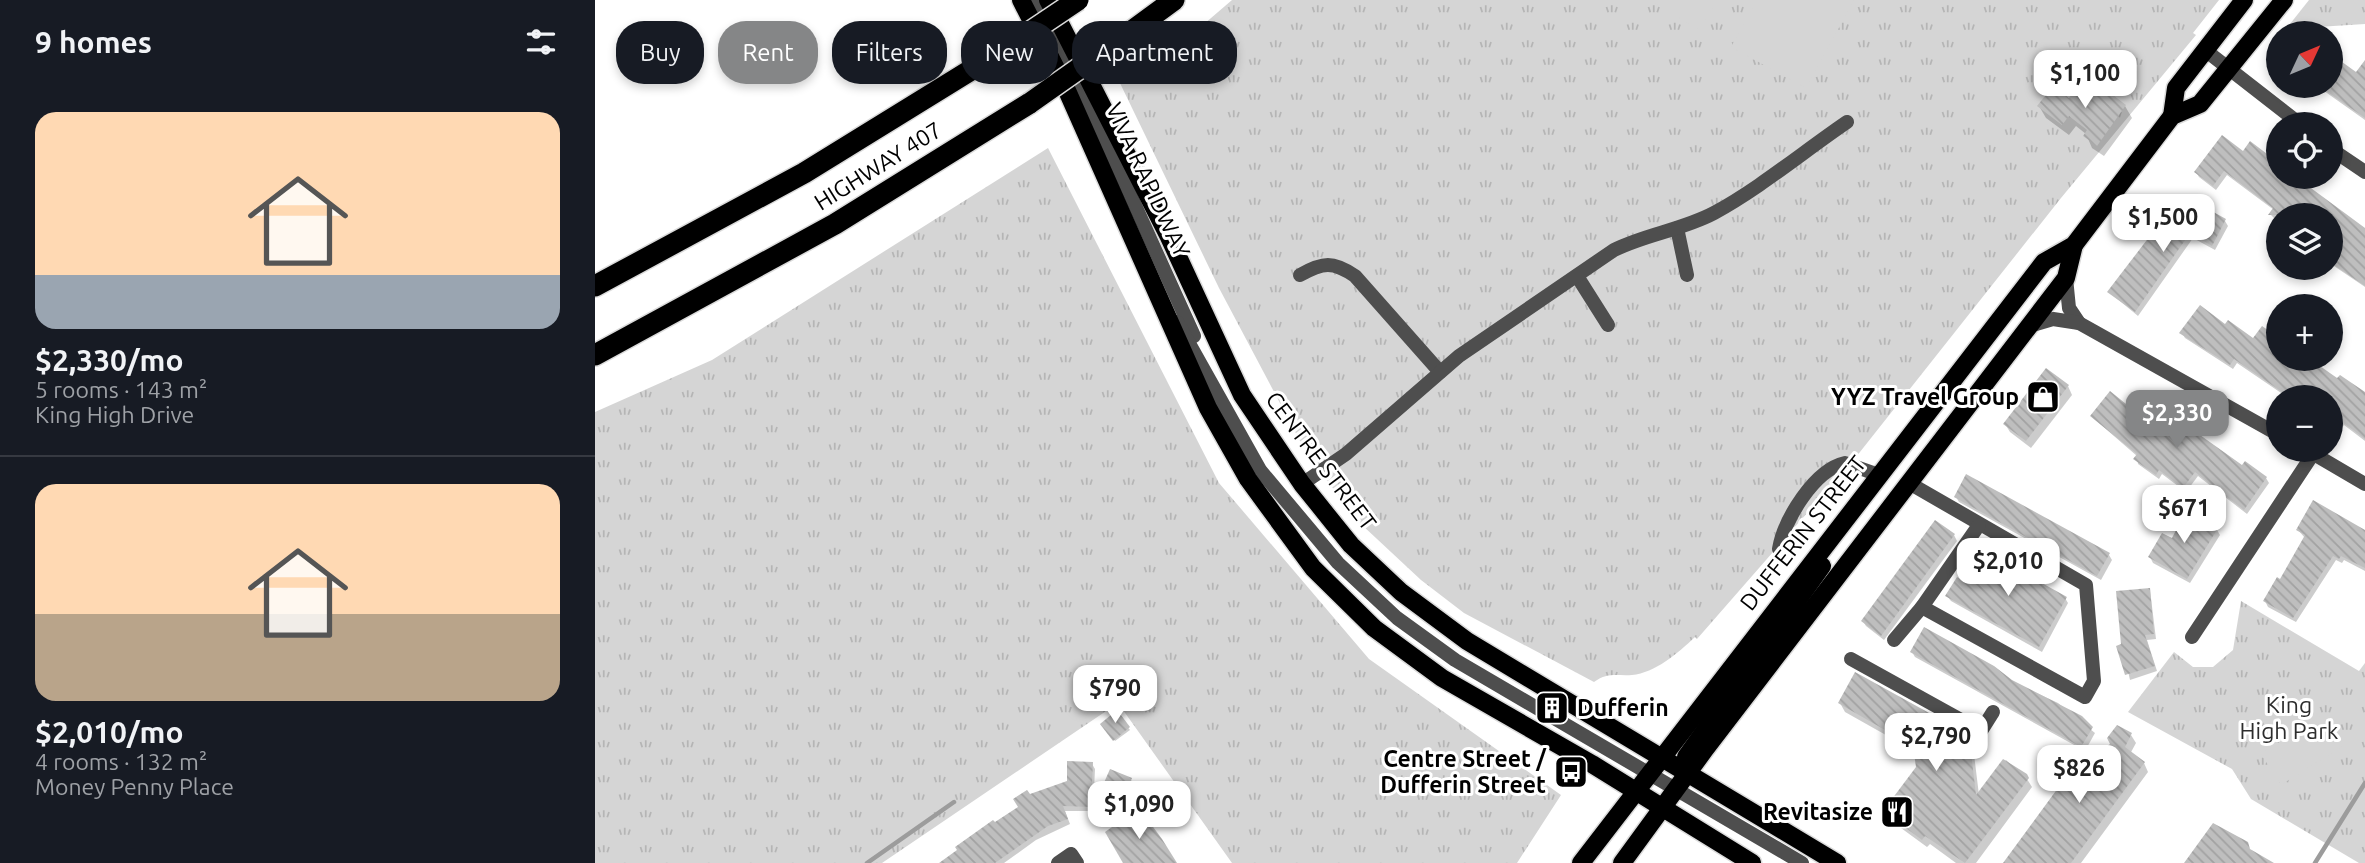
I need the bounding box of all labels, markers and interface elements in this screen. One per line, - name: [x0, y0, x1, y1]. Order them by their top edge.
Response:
- chip: Buy: [616, 21, 704, 84]
- chip: Rent: [718, 21, 818, 84]
- chip: Filters: [832, 21, 947, 84]
- chip: New: [961, 21, 1058, 84]
- chip: Apartment: [1072, 21, 1237, 84]
- north arrow: [2266, 21, 2343, 98]
- map controls: [2266, 21, 2343, 462]
- icon: filters: [522, 23, 560, 61]
- text: 9 homes: [35, 25, 152, 59]
- pin: $1,100: [2028, 50, 2142, 110]
- text: $1,100: [2050, 60, 2120, 85]
- street label: VIVA RAPIDWAY: [1102, 99, 1195, 262]
- button: locate: [2266, 112, 2343, 189]
- street label: HIGHWAY 407: [810, 117, 946, 215]
- icon: home: [235, 158, 361, 284]
- pin: $1,500: [2106, 194, 2220, 254]
- button: layers: [2266, 203, 2343, 280]
- text: $1,500: [2128, 204, 2198, 229]
- button: +: [2266, 294, 2343, 371]
- text: $2,330/mo: [35, 343, 184, 377]
- text: 5 rooms · 143 m²: [35, 377, 207, 402]
- shop icon: YYZ Travel Group: [2024, 378, 2062, 416]
- place label: YYZ Travel Group: [1831, 384, 2019, 409]
- button: −: [2266, 385, 2343, 462]
- street label: CENTRE STREET: [1261, 387, 1382, 535]
- pin: $2,330: [2120, 391, 2234, 450]
- text: $2,330: [2142, 400, 2212, 425]
- text: King High Drive: [35, 402, 194, 427]
- street label: DUFFERIN STREET: [1735, 450, 1871, 615]
- pin: $671: [2143, 486, 2225, 545]
- text: $671: [2158, 495, 2210, 520]
- icon: home: [235, 530, 361, 656]
- pin: $2,010: [1951, 538, 2065, 598]
- text: $2,010: [1973, 548, 2043, 573]
- pin: $790: [1074, 666, 1156, 725]
- text: $790: [1089, 675, 1141, 700]
- building icon: Dufferin: [1533, 689, 1571, 727]
- park label: King High Park: [2240, 692, 2339, 743]
- place label: Dufferin: [1577, 695, 1669, 720]
- pin: $2,790: [1879, 714, 1993, 773]
- text: $2,010/mo: [35, 715, 184, 749]
- text: $2,790: [1901, 723, 1971, 748]
- place label: Centre Street / Dufferin Street: [1380, 746, 1547, 797]
- pin: $826: [2038, 746, 2120, 805]
- text: 4 rooms · 132 m²: [35, 749, 207, 774]
- bus stop icon: Centre Street / Dufferin Street: [1552, 753, 1590, 791]
- text: $826: [2053, 755, 2105, 780]
- text: Money Penny Place: [35, 774, 234, 799]
- pin: $1,090: [1082, 782, 1196, 841]
- text: $1,090: [1104, 791, 1174, 816]
- restaurant icon: Revitasize: [1878, 793, 1916, 831]
- place label: Revitasize: [1763, 799, 1873, 824]

